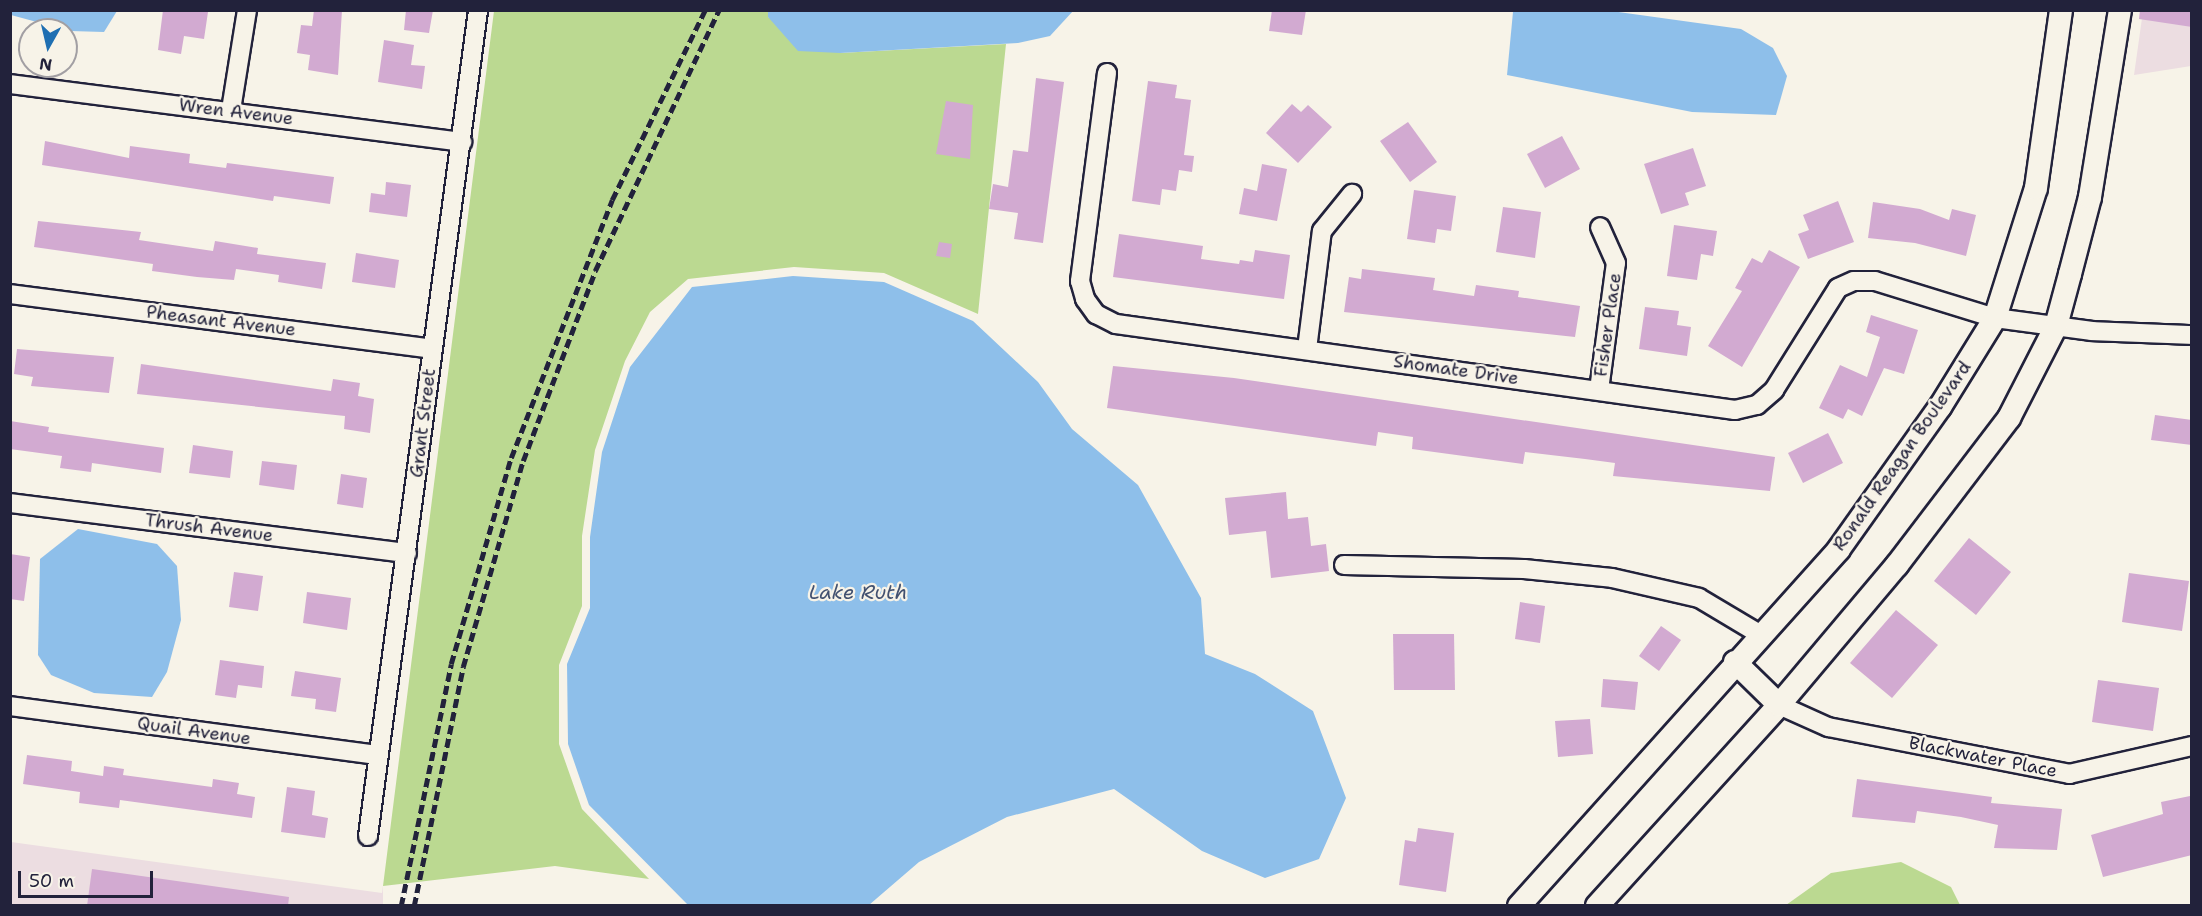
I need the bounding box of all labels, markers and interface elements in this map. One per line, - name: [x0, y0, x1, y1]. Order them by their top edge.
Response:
- north arrow: [18, 18, 78, 78]
- text: N: [38, 53, 53, 76]
- street label: Wren Avenue: [178, 94, 294, 130]
- street label: Fisher Place: [1590, 272, 1626, 378]
- street label: Pheasant Avenue: [145, 301, 297, 341]
- street label: Shomate Drive: [1392, 351, 1520, 389]
- street label: Ronald Reagan Boulevard: [1828, 357, 1976, 555]
- street label: Grant Street: [406, 367, 440, 479]
- street label: Thrush Avenue: [144, 509, 274, 547]
- water label: Lake Ruth: [809, 580, 907, 604]
- street label: Quail Avenue: [136, 712, 252, 750]
- street label: Blackwater Place: [1907, 732, 2059, 782]
- scale bar: [21, 859, 156, 897]
- text: 50 m: [29, 869, 74, 893]

